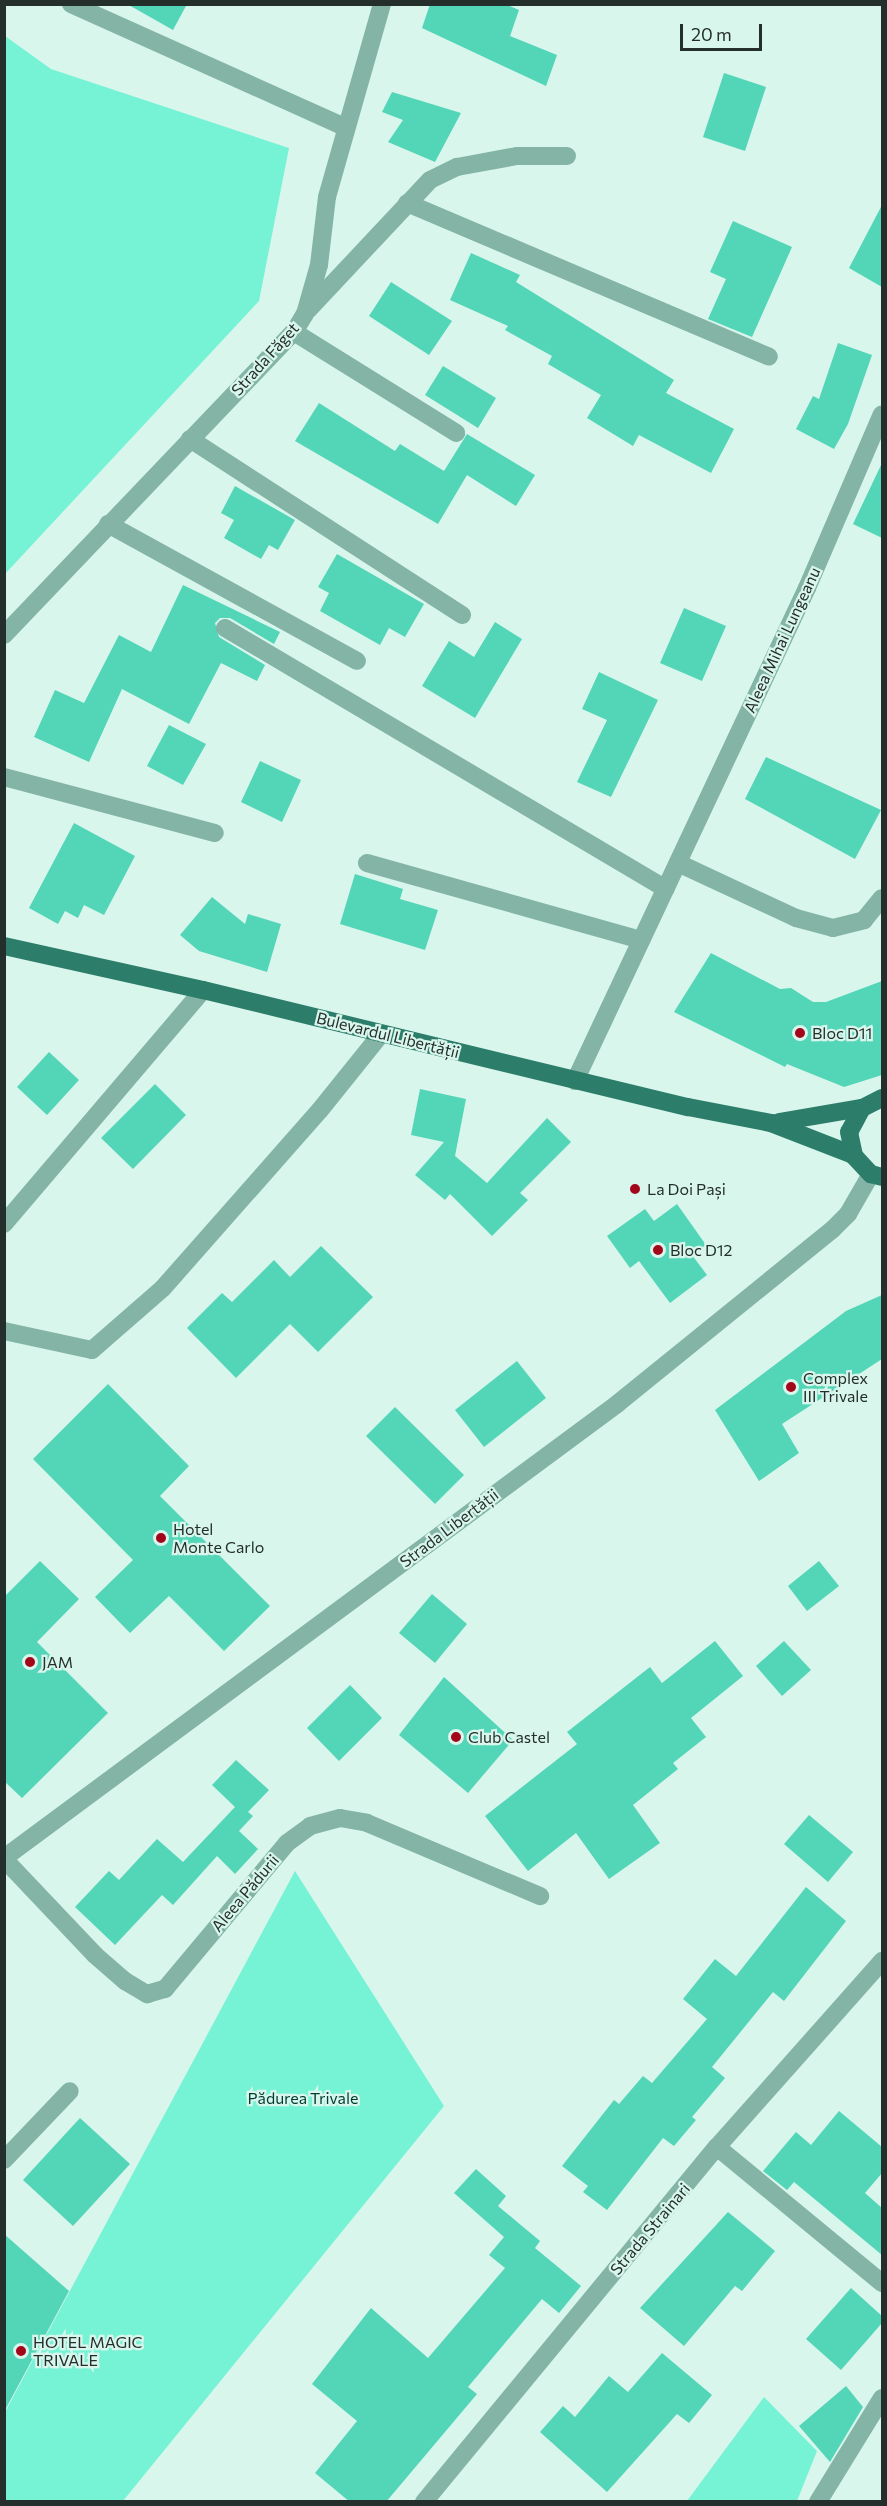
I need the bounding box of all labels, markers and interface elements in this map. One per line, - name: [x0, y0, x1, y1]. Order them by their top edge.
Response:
- scale bar: [683, 12, 766, 50]
- text: 20 m: [691, 23, 732, 45]
- street label: Strada Făget: [227, 319, 303, 399]
- street label: Aleea Mihai Lungeanu: [740, 564, 824, 716]
- street label: Bulevardul Libertății: [315, 1008, 461, 1062]
- place label: Bloc D11: [812, 1023, 872, 1043]
- marker: Bloc D11: [793, 1026, 807, 1040]
- place label: La Doi Pași: [647, 1179, 726, 1199]
- marker: La Doi Pași: [628, 1182, 642, 1196]
- place label: Bloc D12: [670, 1240, 732, 1260]
- marker: Bloc D12: [651, 1243, 665, 1257]
- place label: Complex III Trivale: [803, 1368, 868, 1406]
- marker: Complex III Trivale: [784, 1380, 798, 1394]
- street label: Strada Libertății: [396, 1485, 502, 1571]
- place label: Hotel Monte Carlo: [173, 1519, 264, 1557]
- marker: Hotel Monte Carlo: [154, 1531, 168, 1545]
- place label: JAM: [42, 1652, 73, 1672]
- marker: JAM: [23, 1655, 37, 1669]
- place label: Club Castel: [468, 1727, 550, 1747]
- marker: Club Castel: [449, 1730, 463, 1744]
- street label: Aleea Pădurii: [207, 1851, 283, 1935]
- park label: Pădurea Trivale: [248, 2088, 358, 2108]
- street label: Strada Strainari: [606, 2179, 694, 2279]
- place label: HOTEL MAGIC TRIVALE: [33, 2332, 143, 2370]
- marker: HOTEL MAGIC TRIVALE: [14, 2344, 28, 2358]

